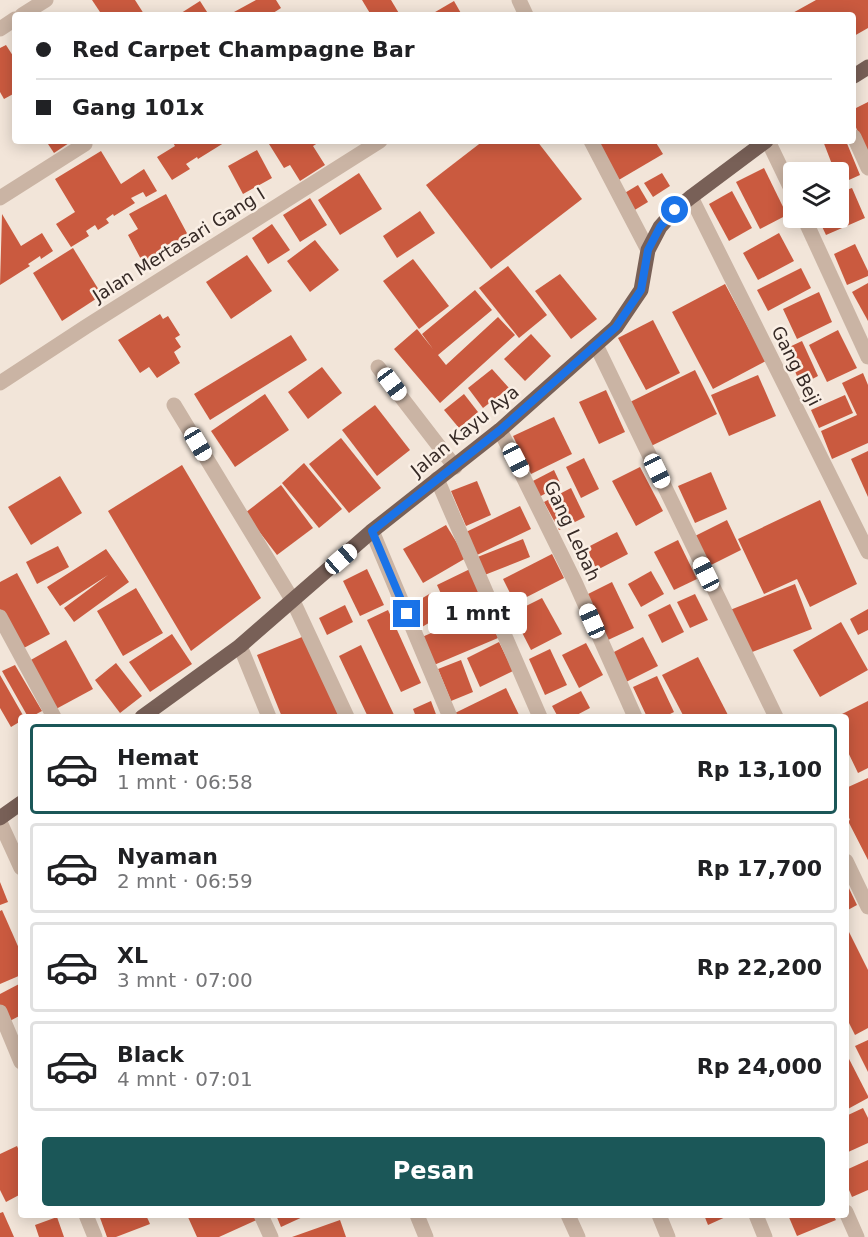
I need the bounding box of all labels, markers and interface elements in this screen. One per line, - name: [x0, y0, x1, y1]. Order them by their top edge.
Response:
- text: Red Carpet Champagne Bar: [72, 37, 415, 62]
- text: Gang 101x: [72, 95, 204, 120]
- map controls: [783, 162, 849, 228]
- button: layers: [783, 162, 849, 228]
- street label: Jalan Mertasari Gang I: [88, 183, 269, 307]
- route start: [661, 196, 688, 223]
- street label: Gang Beji: [767, 322, 826, 409]
- car: [374, 364, 410, 404]
- street label: Jalan Kayu Aya: [406, 381, 523, 481]
- car: [181, 424, 215, 464]
- car: [500, 440, 532, 480]
- car: [641, 451, 673, 491]
- street label: Gang Lebah: [540, 477, 605, 584]
- car: [322, 540, 360, 578]
- car: [690, 554, 722, 594]
- callout: 1 mnt: [428, 593, 527, 635]
- route end: [393, 600, 420, 627]
- text: 1 mnt: [445, 601, 510, 625]
- car: [576, 601, 608, 641]
- icon: car: [45, 742, 99, 796]
- text: Hemat: [117, 745, 199, 770]
- text: Rp 13,100: [697, 757, 822, 782]
- text: 1 mnt · 06:58: [117, 770, 253, 794]
- icon: car: [45, 841, 99, 895]
- text: Nyaman: [117, 844, 218, 869]
- text: Rp 17,700: [697, 856, 822, 881]
- text: 2 mnt · 06:59: [117, 869, 253, 893]
- icon: car: [45, 940, 99, 994]
- text: XL: [117, 943, 148, 968]
- text: Rp 22,200: [697, 955, 822, 980]
- text: 3 mnt · 07:00: [117, 968, 253, 992]
- icon: car: [45, 1039, 99, 1093]
- text: Black: [117, 1042, 184, 1067]
- text: Rp 24,000: [697, 1054, 822, 1079]
- text: 4 mnt · 07:01: [117, 1067, 253, 1091]
- button: Pesan: [42, 1137, 825, 1206]

